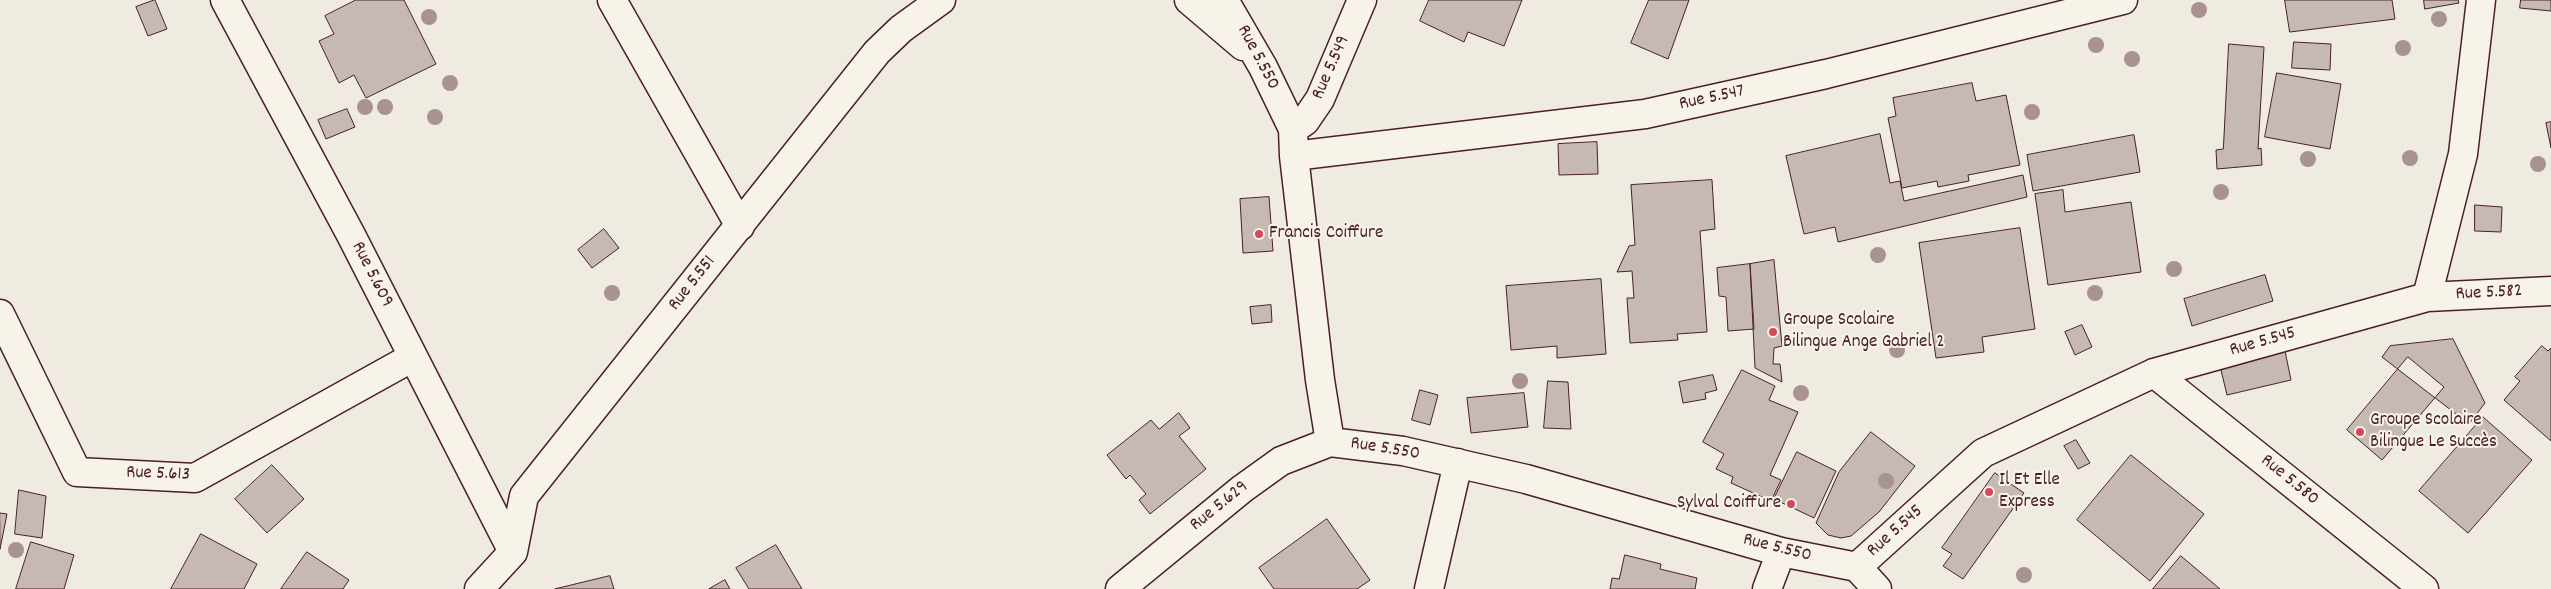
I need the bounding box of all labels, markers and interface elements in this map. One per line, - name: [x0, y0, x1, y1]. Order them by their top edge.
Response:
- street label: Rue 5.550: [1230, 22, 1284, 94]
- street label: Rue 5.549: [1308, 33, 1356, 103]
- street label: Rue 5.547: [1677, 81, 1747, 117]
- place label: Francis Coiffure: [1269, 223, 1383, 245]
- marker: Francis Coiffure: [1253, 228, 1265, 240]
- street label: Rue 5.609: [345, 238, 397, 312]
- street label: Rue 5.551: [664, 252, 722, 316]
- street label: Rue 5.582: [2455, 281, 2523, 307]
- place label: Groupe Scolaire Bilingue Ange Gabriel 2: [1783, 310, 1944, 354]
- street label: Rue 5.545: [2227, 323, 2299, 363]
- marker: Groupe Scolaire Bilingue Ange Gabriel 2: [1767, 326, 1779, 338]
- place label: Groupe Scolaire Bilingue Le Succès: [2370, 410, 2497, 454]
- marker: Groupe Scolaire Bilingue Le Succès: [2354, 426, 2366, 438]
- street label: Rue 5.550: [1349, 433, 1421, 467]
- street label: Rue 5.580: [2255, 450, 2323, 512]
- street label: Rue 5.613: [126, 462, 190, 488]
- place label: Il Et Elle Express: [1999, 470, 2060, 514]
- street label: Rue 5.629: [1186, 477, 1254, 537]
- marker: Il Et Elle Express: [1983, 486, 1995, 498]
- place label: Sylval Coiffure: [1677, 493, 1781, 515]
- marker: Sylval Coiffure: [1785, 498, 1797, 510]
- street label: Rue 5.545: [1863, 501, 1929, 563]
- street label: Rue 5.550: [1740, 529, 1814, 569]

